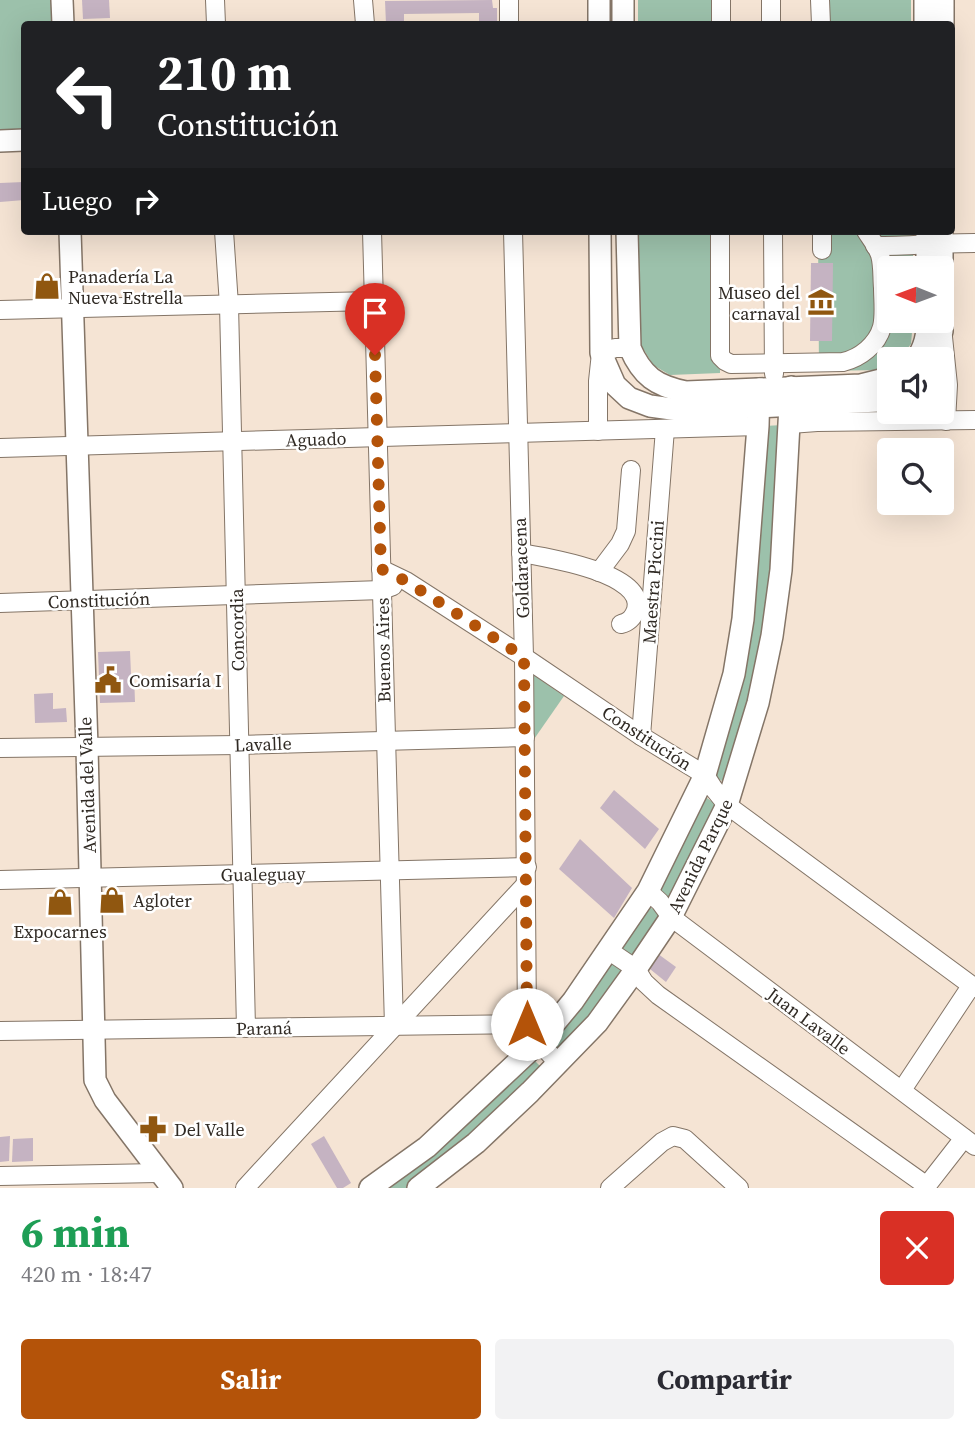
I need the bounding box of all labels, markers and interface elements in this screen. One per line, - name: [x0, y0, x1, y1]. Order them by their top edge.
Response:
- text: 210 m: [157, 39, 292, 106]
- icon: left: [42, 49, 133, 140]
- text: Constitución: [157, 103, 339, 147]
- icon: right: [127, 182, 165, 220]
- text: Luego: [42, 183, 113, 219]
- north arrow: [877, 256, 954, 332]
- map controls: [877, 256, 954, 515]
- place label: Panadería La Nueva Estrella: [68, 264, 184, 310]
- shop icon: Panadería La Nueva Estrella: [32, 271, 62, 301]
- place label: Museo del carnaval: [718, 280, 800, 326]
- pin: [345, 283, 405, 355]
- museum icon: Museo del carnaval: [806, 287, 836, 317]
- icon: arrive: [356, 294, 394, 332]
- button: sound: [877, 347, 954, 424]
- street label: Aguado: [285, 425, 347, 453]
- button: search: [877, 438, 954, 515]
- street label: Goldaracena: [507, 516, 535, 619]
- street label: Maestra Piccini: [636, 519, 670, 645]
- street label: Constitución: [47, 586, 151, 614]
- street label: Concordia: [224, 587, 250, 672]
- street label: Buenos Aires: [370, 597, 396, 703]
- public building icon: Comisaría I: [93, 665, 123, 695]
- place label: Comisaría I: [129, 668, 222, 693]
- street label: Constitución: [597, 700, 697, 776]
- street label: Avenida del Valle: [72, 716, 102, 854]
- street label: Lavalle: [234, 731, 292, 757]
- street label: Avenida Parque: [661, 794, 739, 918]
- street label: Gualeguay: [221, 861, 306, 887]
- shop icon: Agloter: [97, 885, 127, 915]
- shop icon: Expocarnes: [45, 887, 75, 917]
- place label: Agloter: [133, 888, 192, 913]
- place label: Expocarnes: [13, 919, 107, 944]
- street label: Juan Lavalle: [761, 981, 856, 1061]
- position arrow: [490, 987, 564, 1061]
- street label: Paraná: [236, 1015, 293, 1041]
- pharmacy icon: Del Valle: [138, 1114, 168, 1144]
- place label: Del Valle: [174, 1117, 245, 1142]
- text: 6 min: [21, 1203, 130, 1261]
- button: close: [880, 1211, 954, 1285]
- text: 420 m · 18:47: [21, 1258, 152, 1290]
- button: Salir: [21, 1339, 481, 1419]
- button: Compartir: [495, 1339, 954, 1419]

